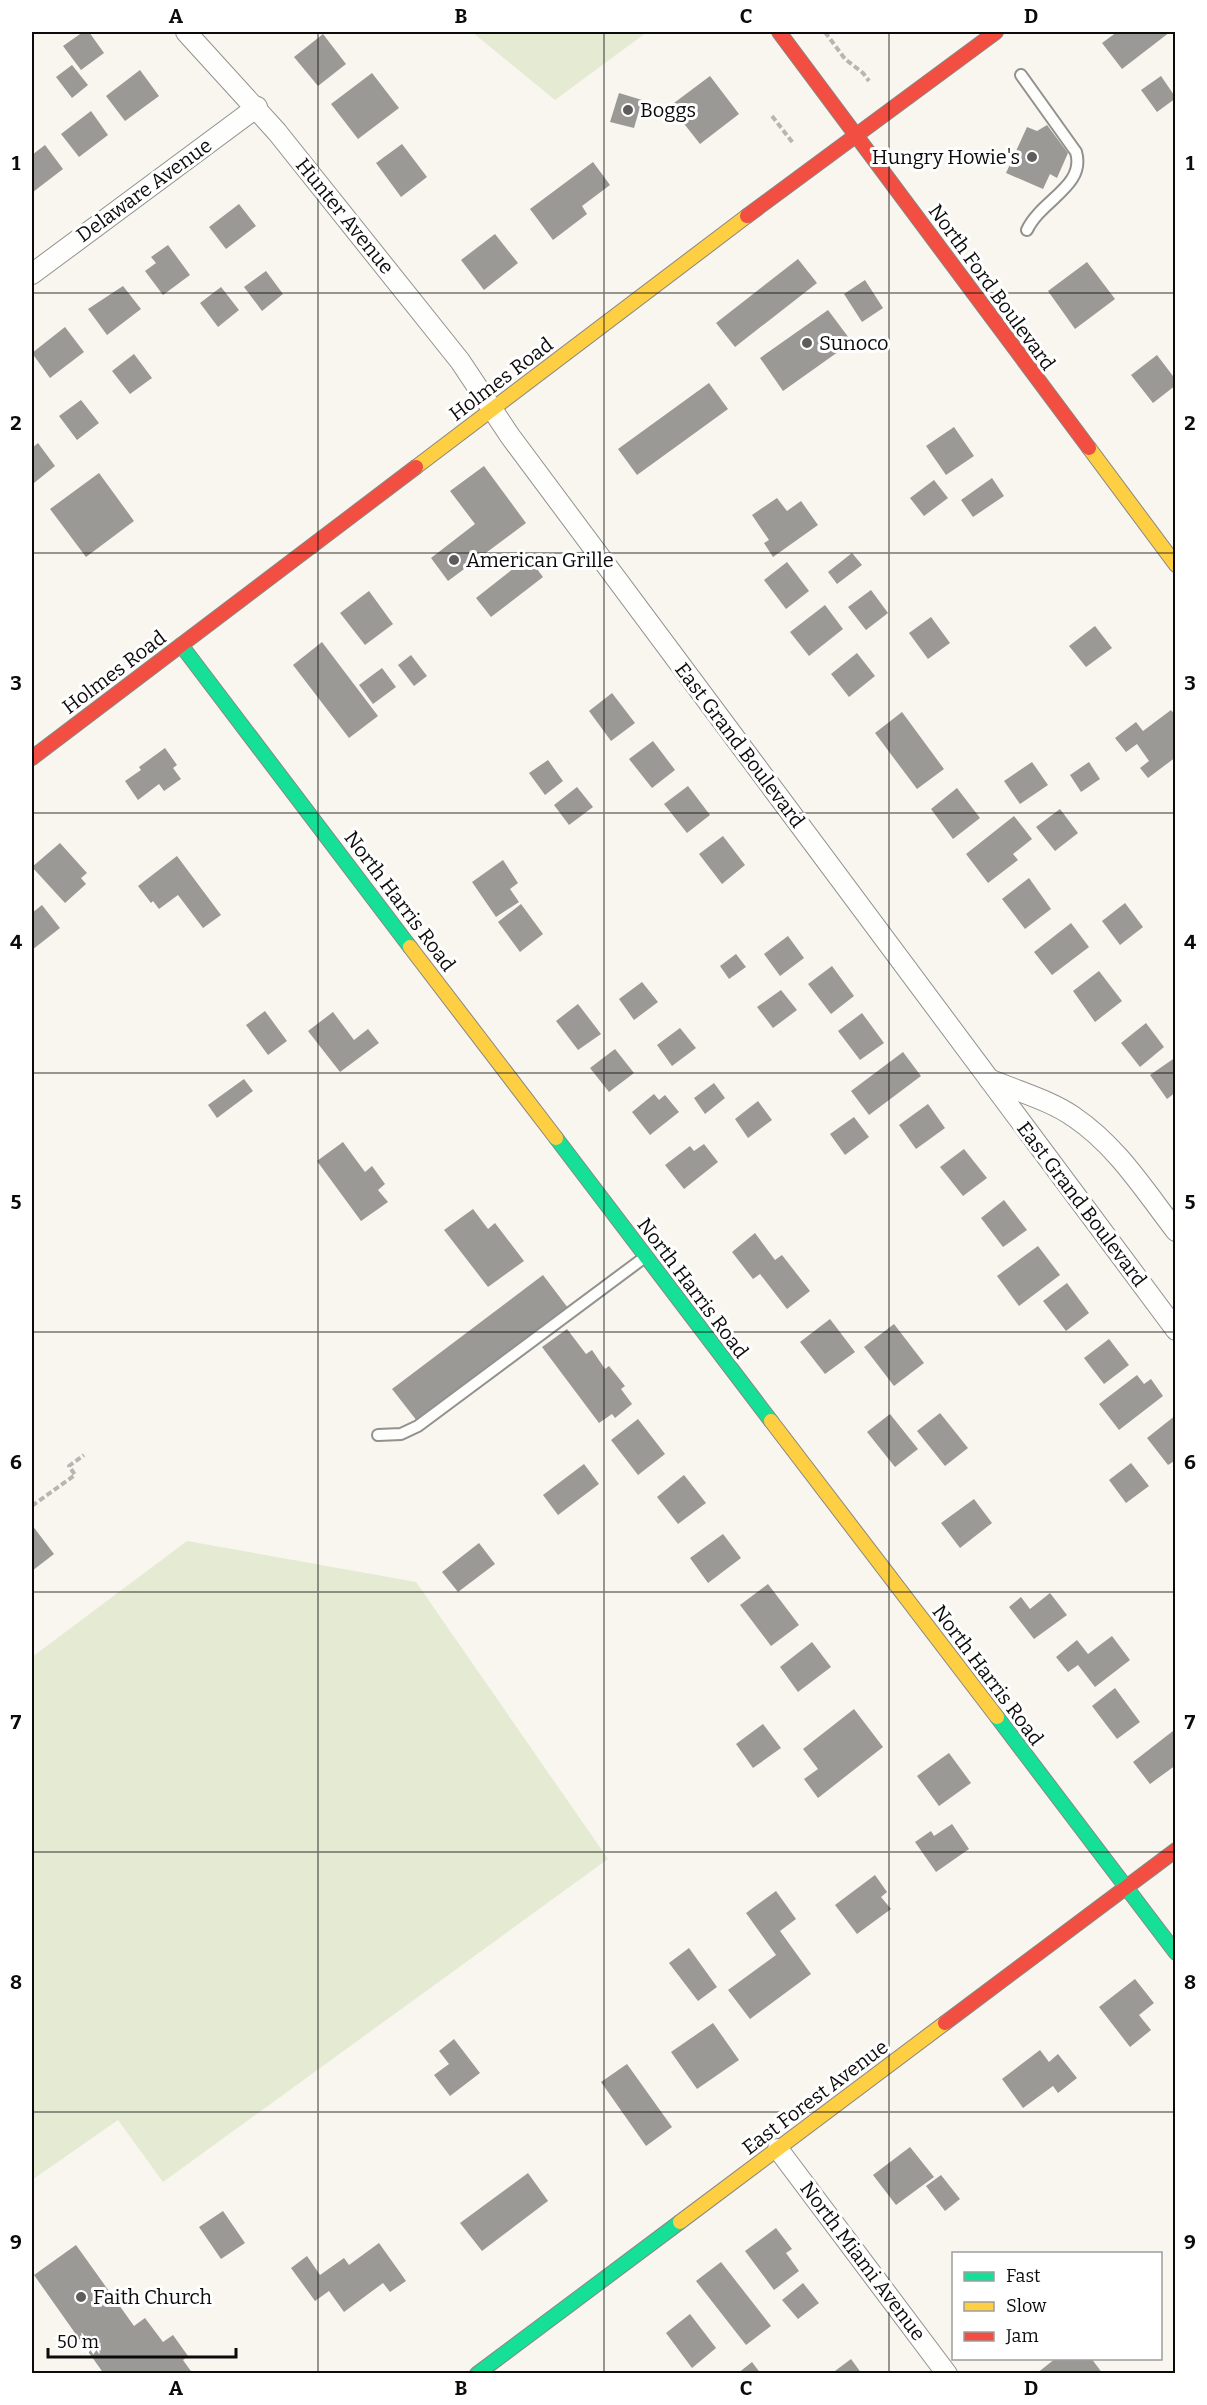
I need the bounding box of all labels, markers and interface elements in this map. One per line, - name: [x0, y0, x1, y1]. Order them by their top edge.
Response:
- text: A: [169, 4, 184, 28]
- text: B: [455, 4, 468, 28]
- text: C: [740, 4, 752, 28]
- text: D: [1024, 4, 1038, 28]
- place label: Boggs: [640, 98, 696, 122]
- marker: Boggs: [621, 103, 635, 117]
- street label: Delaware Avenue: [72, 133, 216, 247]
- place label: Hungry Howie's: [872, 145, 1020, 169]
- marker: Hungry Howie's: [1025, 150, 1039, 164]
- text: 1: [12, 151, 21, 175]
- text: 1: [1186, 151, 1195, 175]
- street label: Hunter Avenue: [291, 153, 399, 279]
- street label: North Ford Boulevard: [924, 199, 1060, 375]
- place label: Sunoco: [819, 331, 889, 355]
- street label: Holmes Road: [444, 332, 558, 426]
- marker: Sunoco: [800, 336, 814, 350]
- text: 2: [10, 411, 22, 435]
- text: 2: [1184, 411, 1196, 435]
- place label: American Grille: [466, 548, 614, 572]
- marker: American Grille: [447, 553, 461, 567]
- street label: Holmes Road: [57, 625, 171, 719]
- street label: East Grand Boulevard: [670, 658, 810, 832]
- text: 3: [10, 671, 22, 695]
- text: 3: [1184, 671, 1196, 695]
- street label: North Harris Road: [339, 826, 461, 976]
- text: 4: [10, 930, 22, 954]
- text: 4: [1184, 930, 1196, 954]
- street label: East Grand Boulevard: [1012, 1117, 1152, 1291]
- text: 5: [11, 1190, 22, 1214]
- text: 5: [1185, 1190, 1196, 1214]
- street label: North Harris Road: [632, 1213, 754, 1363]
- text: 6: [10, 1450, 22, 1474]
- text: 6: [1184, 1450, 1196, 1474]
- street label: North Harris Road: [927, 1600, 1049, 1750]
- text: 7: [11, 1710, 22, 1734]
- text: 7: [1185, 1710, 1196, 1734]
- text: 8: [10, 1970, 22, 1994]
- text: 8: [1184, 1970, 1196, 1994]
- street label: East Forest Avenue: [737, 2034, 893, 2160]
- street label: North Miami Avenue: [795, 2177, 931, 2345]
- text: 9: [10, 2230, 22, 2254]
- text: 9: [1184, 2230, 1196, 2254]
- legend: [952, 2252, 1162, 2360]
- text: Fast: [1006, 2265, 1041, 2287]
- place label: Faith Church: [93, 2285, 212, 2309]
- marker: Faith Church: [74, 2290, 88, 2304]
- text: Slow: [1006, 2295, 1047, 2317]
- scale bar: [48, 2321, 236, 2359]
- text: Jam: [1005, 2325, 1039, 2347]
- text: 50 m: [57, 2331, 99, 2353]
- text: A: [169, 2376, 184, 2400]
- text: B: [455, 2376, 468, 2400]
- text: C: [740, 2376, 752, 2400]
- text: D: [1024, 2376, 1038, 2400]

